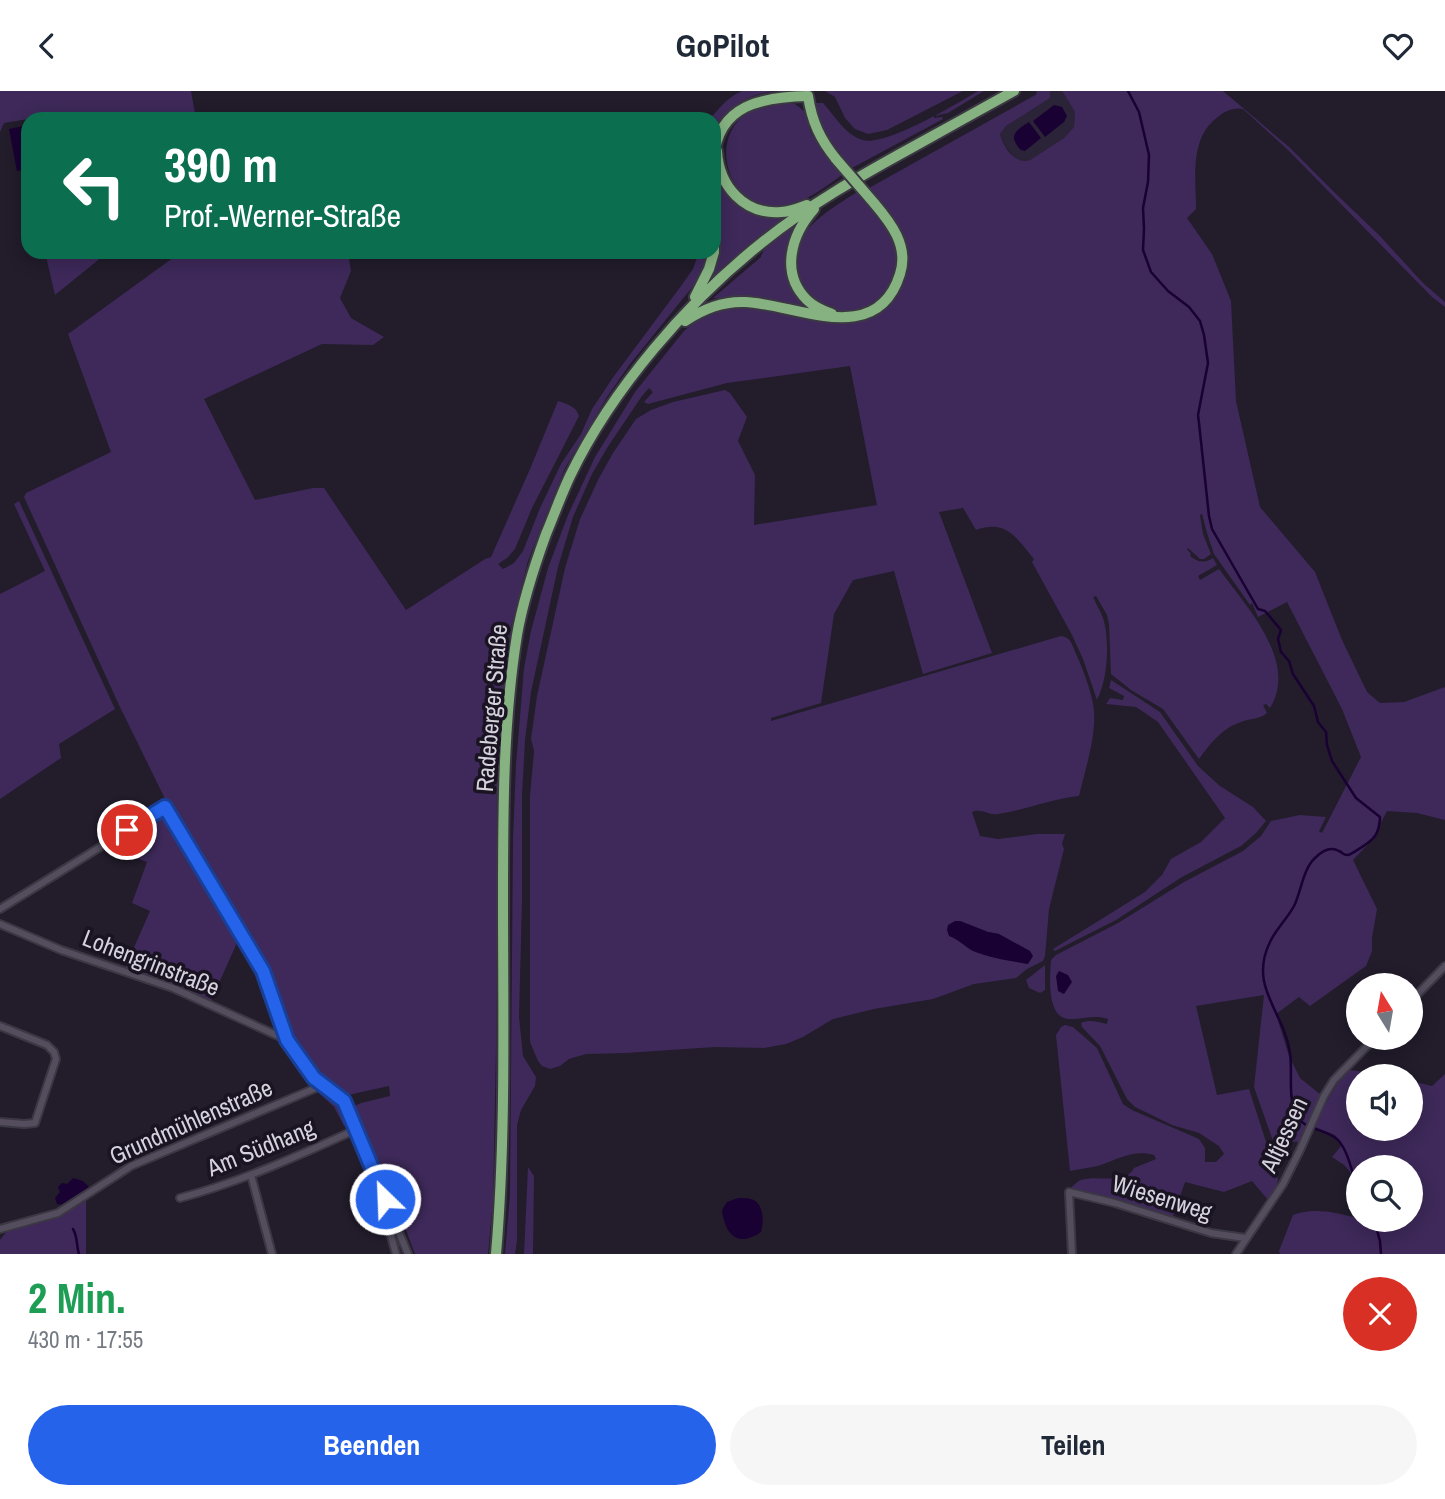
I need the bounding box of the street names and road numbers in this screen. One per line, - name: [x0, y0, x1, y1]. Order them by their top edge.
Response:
- street label: Radeberger Straße: [468, 623, 514, 793]
- street label: Lohengrinstraße: [78, 921, 225, 1003]
- street label: Grundmühlenstraße: [104, 1071, 277, 1171]
- street label: Altjessen: [1251, 1092, 1314, 1178]
- street label: Am Südhang: [201, 1111, 319, 1184]
- street label: Wiesenweg: [1108, 1167, 1216, 1227]

